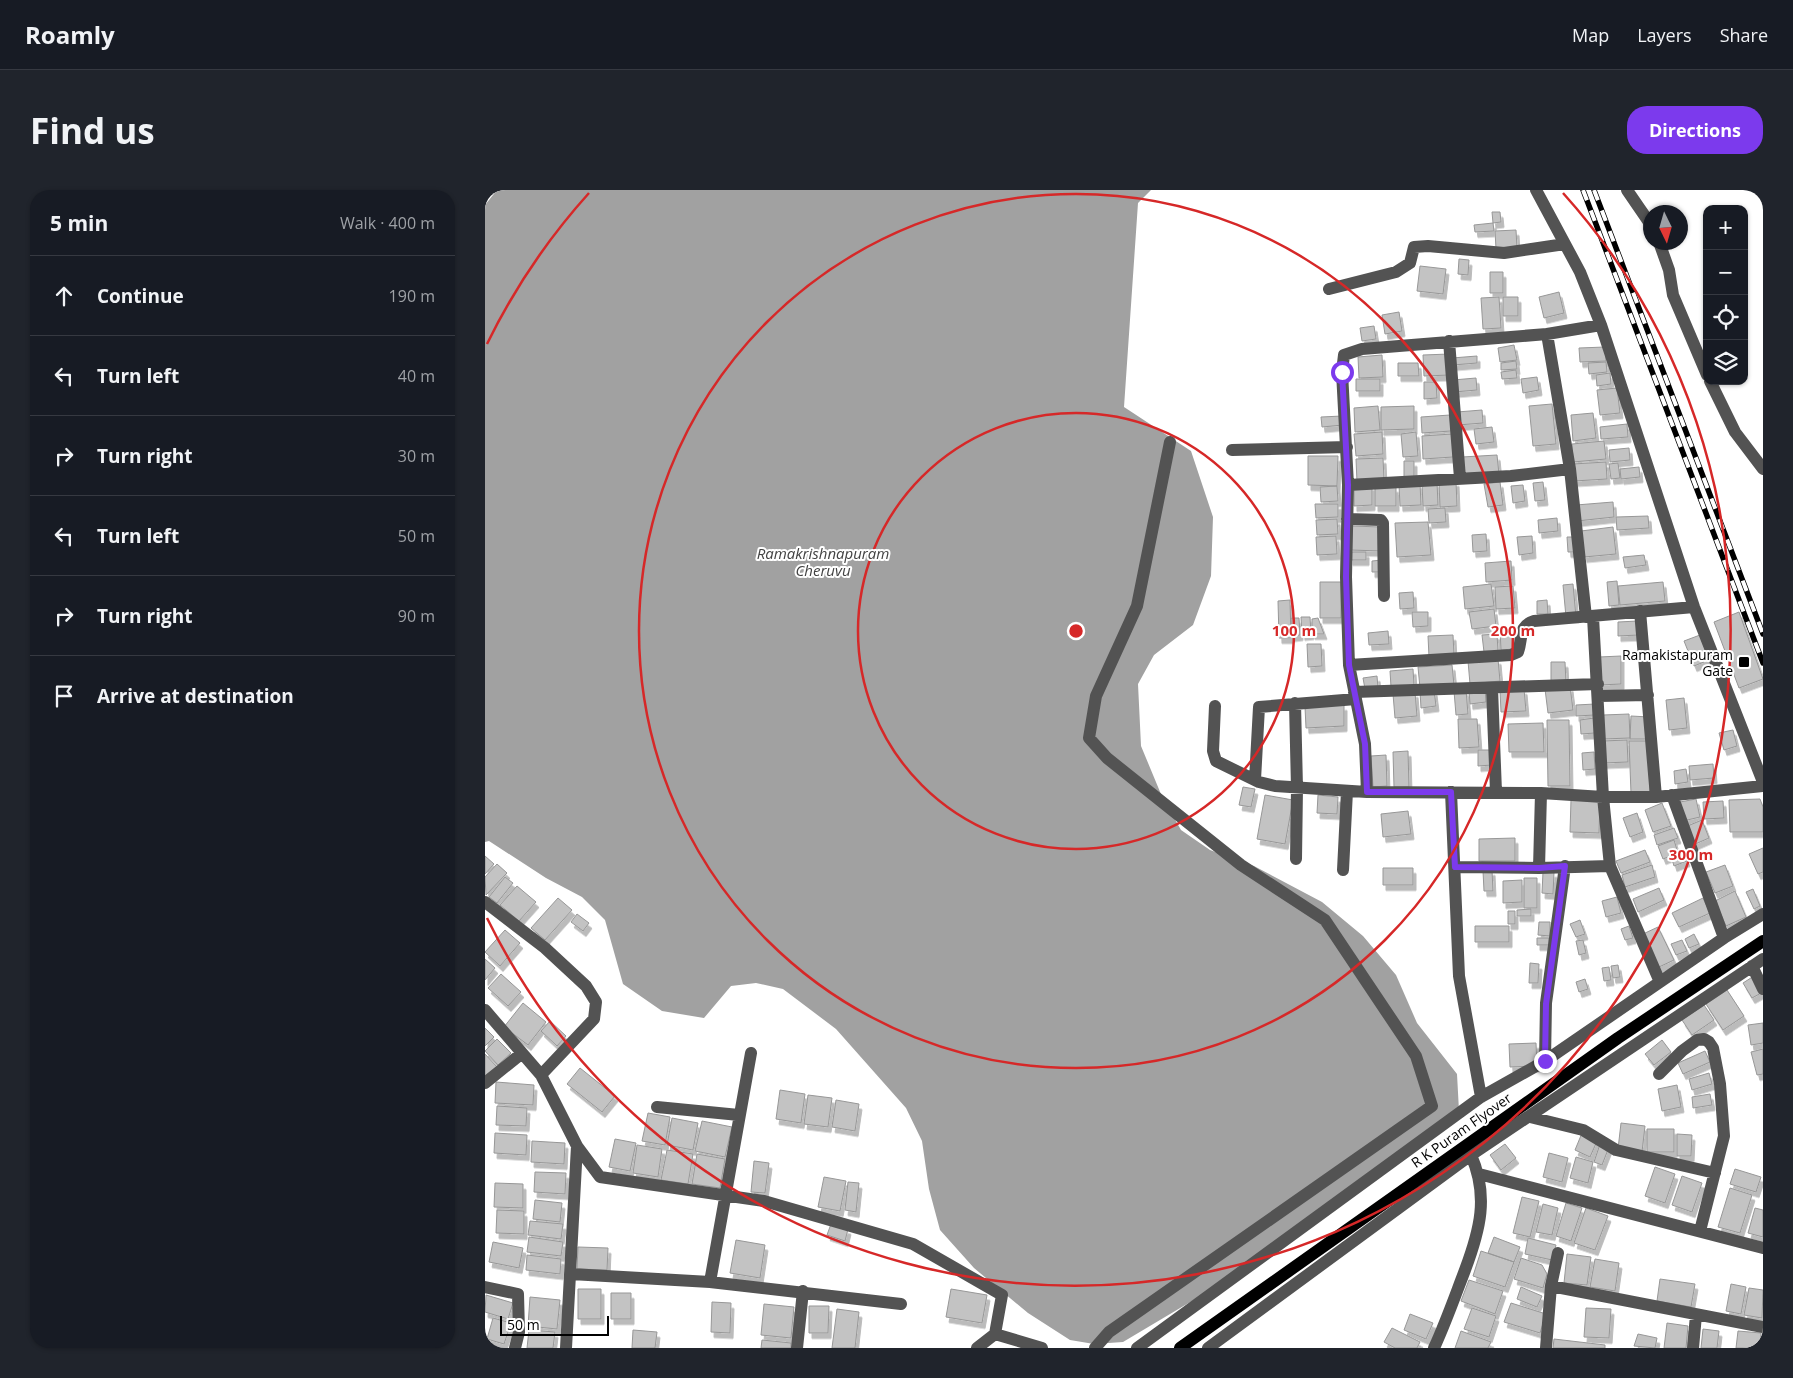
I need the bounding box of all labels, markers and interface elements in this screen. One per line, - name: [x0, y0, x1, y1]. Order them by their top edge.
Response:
- text: Roamly: [25, 18, 115, 51]
- text: Map: [1572, 23, 1609, 47]
- text: Layers: [1637, 23, 1692, 47]
- text: Share: [1720, 23, 1768, 47]
- button: Directions: [1627, 106, 1763, 154]
- text: Find us: [30, 107, 155, 154]
- north arrow: [1643, 205, 1688, 250]
- map controls: [1703, 205, 1748, 385]
- button: +: [1703, 205, 1748, 250]
- text: 5 min: [50, 209, 108, 237]
- text: Walk · 400 m: [340, 212, 435, 234]
- button: −: [1703, 250, 1748, 295]
- icon: ahead: [50, 282, 78, 310]
- text: Continue: [97, 283, 184, 309]
- text: 190 m: [389, 285, 435, 307]
- button: locate: [1703, 295, 1748, 340]
- button: layers: [1703, 340, 1748, 385]
- route start: [1331, 361, 1354, 384]
- icon: left: [50, 362, 78, 390]
- text: Turn left: [97, 363, 179, 389]
- text: 40 m: [398, 365, 435, 387]
- icon: right: [50, 442, 78, 470]
- text: Turn right: [97, 443, 192, 469]
- text: 30 m: [398, 445, 435, 467]
- icon: left: [50, 522, 78, 550]
- text: Turn left: [97, 523, 179, 549]
- text: 50 m: [398, 525, 435, 547]
- water label: Ramakrishnapuram Cheruvu: [757, 543, 889, 580]
- icon: right: [50, 602, 78, 630]
- text: Turn right: [97, 603, 192, 629]
- text: 90 m: [398, 605, 435, 627]
- text: 100 m: [1272, 620, 1316, 640]
- text: 200 m: [1491, 620, 1535, 640]
- centre of rings: [1067, 622, 1085, 640]
- place label: Ramakistapuram Gate: [1622, 645, 1733, 680]
- marker: Ramakistapuram Gate: [1737, 655, 1751, 669]
- icon: arrive: [50, 682, 78, 710]
- text: Arrive at destination: [97, 683, 294, 709]
- text: 300 m: [1669, 844, 1713, 864]
- route end: [1534, 1050, 1557, 1073]
- street label: R K Puram Flyover: [1407, 1088, 1515, 1172]
- scale bar: [500, 1313, 609, 1336]
- text: 50 m: [507, 1315, 540, 1334]

